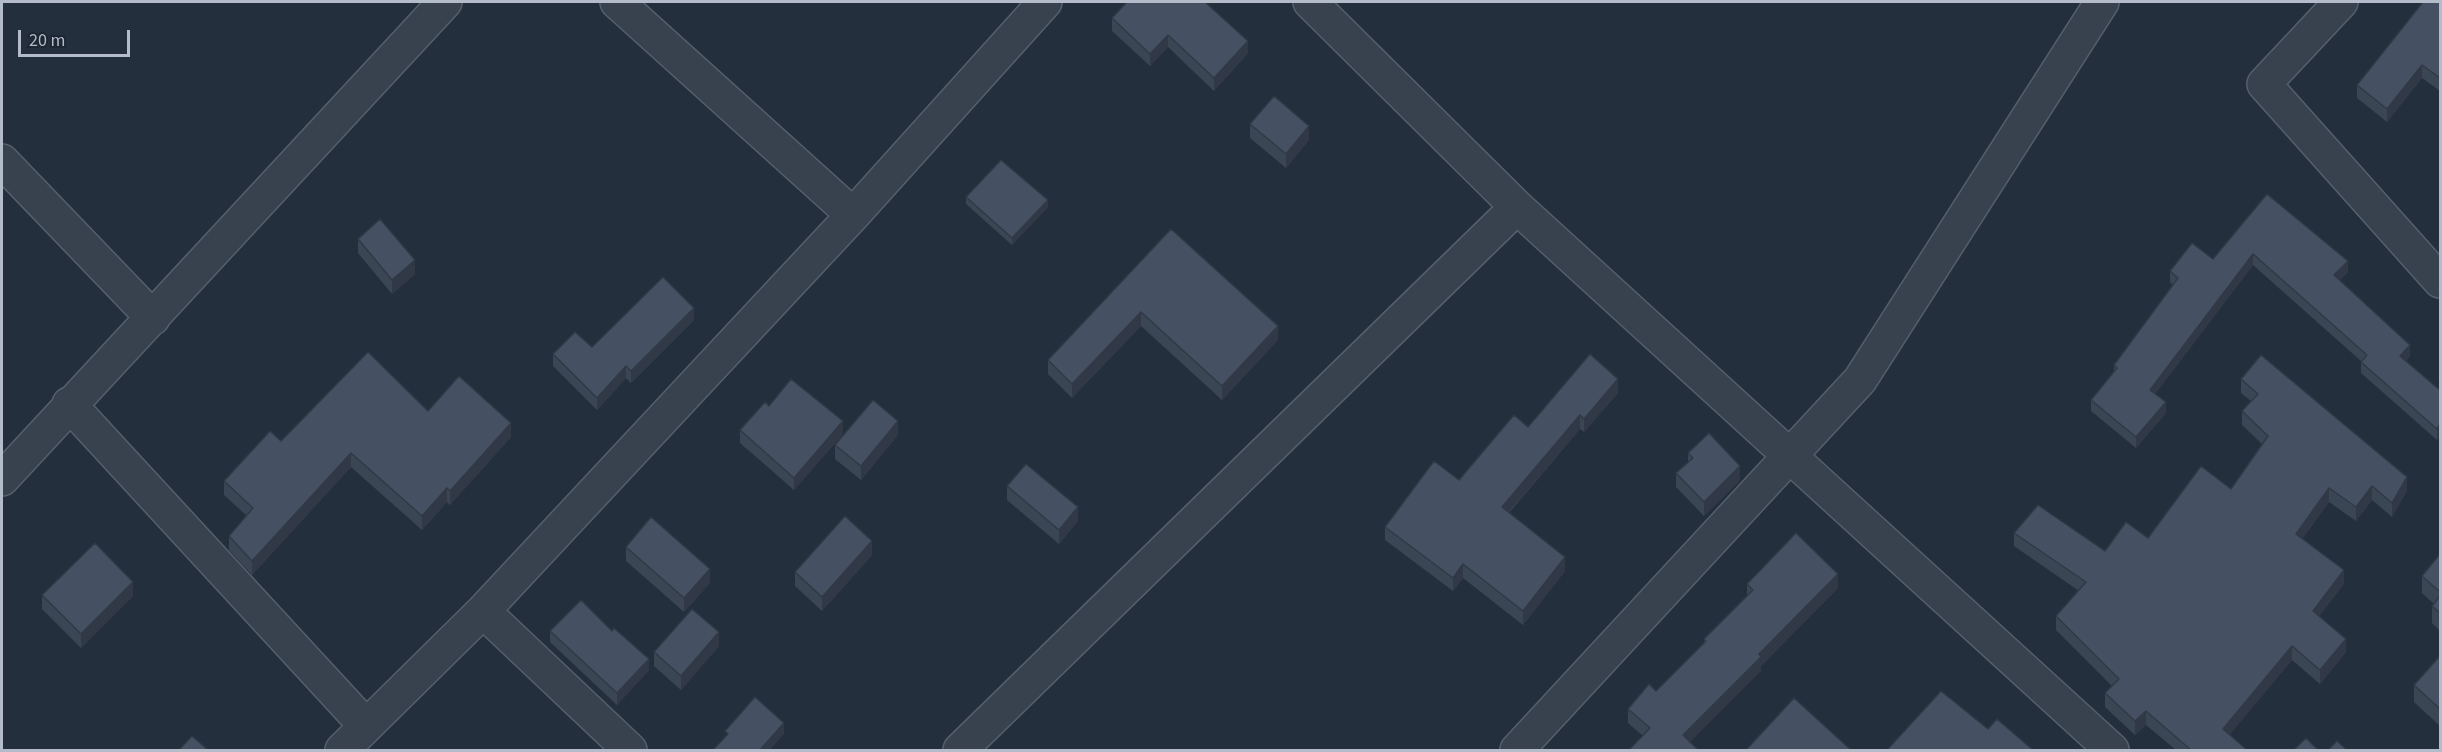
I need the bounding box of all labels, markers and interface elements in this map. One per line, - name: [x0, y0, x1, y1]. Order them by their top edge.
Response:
- scale bar: [21, 18, 134, 56]
- text: 20 m: [29, 28, 65, 53]

